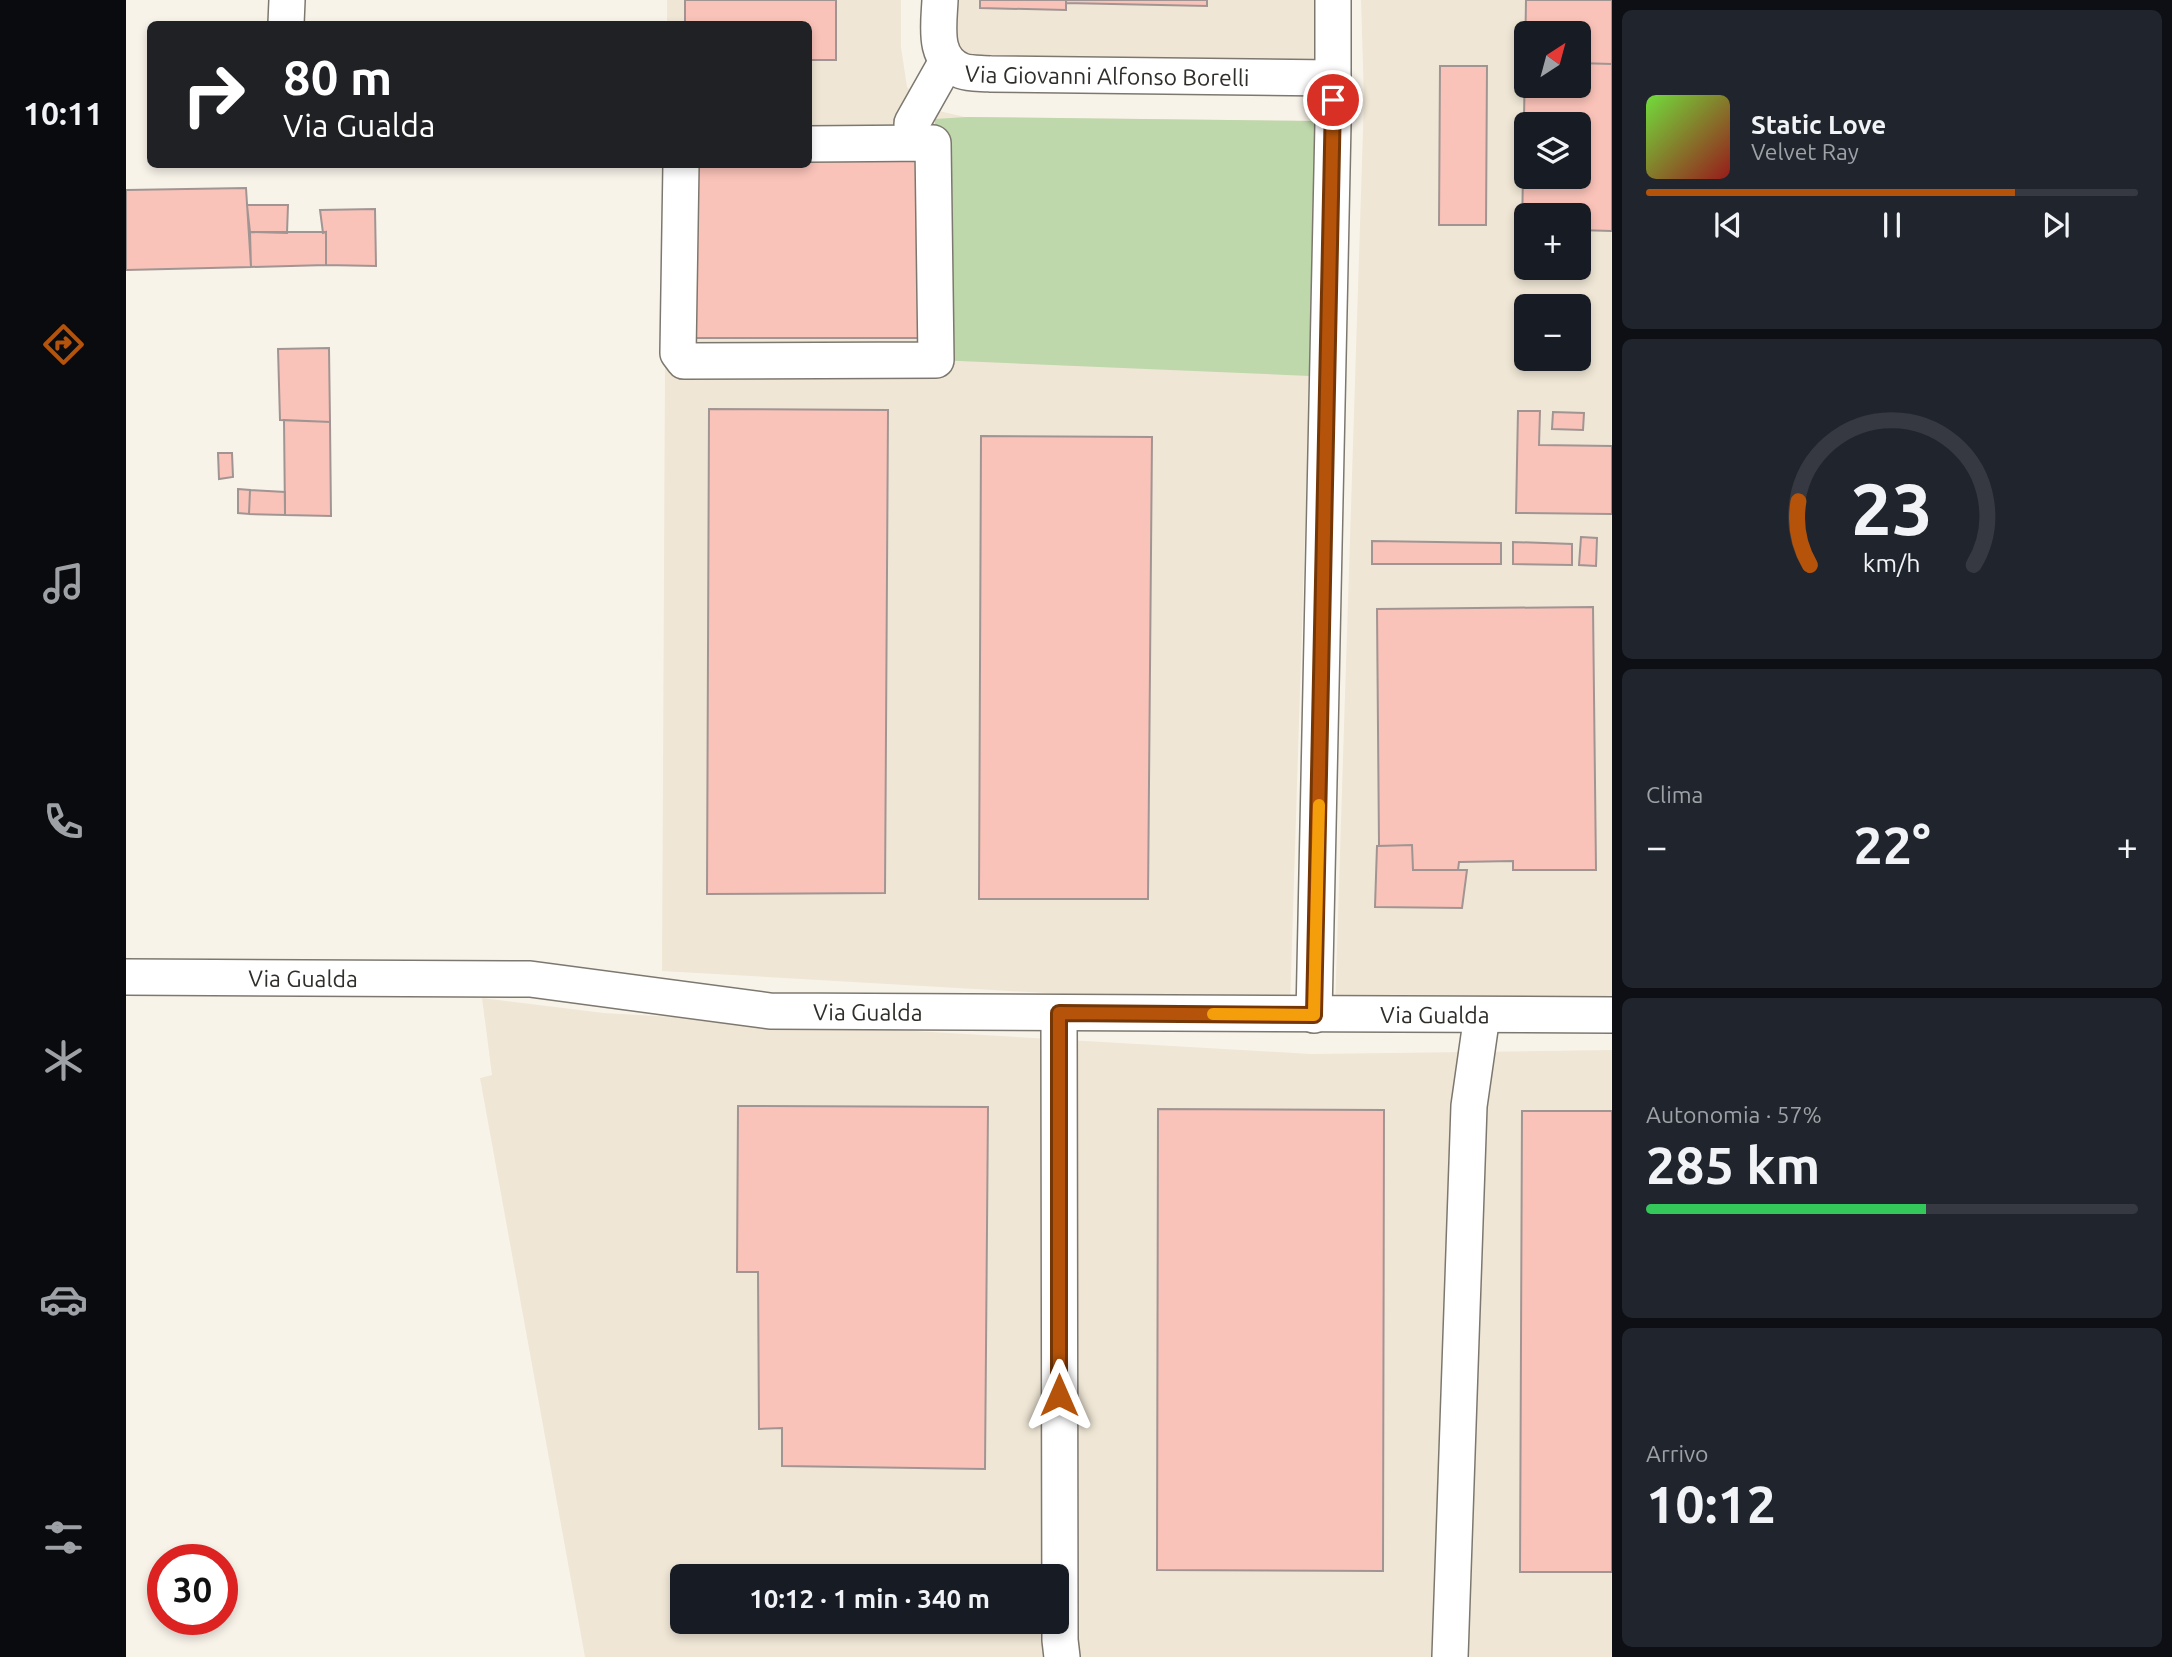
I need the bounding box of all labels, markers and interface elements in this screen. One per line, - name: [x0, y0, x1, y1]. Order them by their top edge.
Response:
- north arrow: [1514, 21, 1591, 98]
- map controls: [1514, 21, 1591, 371]
- icon: right: [168, 49, 259, 140]
- text: 80 m: [283, 49, 392, 104]
- street label: Via Giovanni Alfonso Borelli: [964, 60, 1250, 90]
- pin: [1303, 70, 1363, 130]
- icon: arrive: [1314, 81, 1352, 119]
- text: 10:11: [23, 95, 103, 131]
- text: Via Gualda: [283, 107, 435, 143]
- text: Static Love: [1751, 110, 1886, 139]
- button: layers: [1514, 112, 1591, 189]
- text: Velvet Ray: [1751, 139, 1859, 164]
- button: +: [1514, 203, 1591, 280]
- icon: previous: [1709, 206, 1747, 244]
- icon: pause: [1873, 206, 1911, 244]
- icon: next: [2037, 206, 2075, 244]
- button: −: [1514, 294, 1591, 371]
- icon: directions: [39, 320, 88, 369]
- text: 23: [1851, 468, 1933, 550]
- text: km/h: [1863, 549, 1921, 577]
- icon: music: [39, 559, 88, 608]
- text: Clima: [1646, 782, 1703, 807]
- icon: phone: [39, 797, 88, 846]
- text: 22°: [1853, 816, 1931, 874]
- text: −: [1646, 825, 1667, 867]
- text: +: [2117, 825, 2138, 867]
- street label: Via Gualda: [248, 965, 358, 991]
- street label: Via Gualda: [813, 999, 923, 1024]
- street label: Via Gualda: [1380, 1001, 1490, 1027]
- icon: climate: [39, 1036, 88, 1085]
- text: Autonomia · 57%: [1646, 1102, 1822, 1127]
- text: 285 km: [1646, 1136, 1820, 1194]
- icon: car: [39, 1275, 88, 1324]
- position arrow: [1022, 1358, 1096, 1432]
- text: Arrivo: [1646, 1441, 1709, 1466]
- text: 10:12: [1646, 1475, 1776, 1533]
- icon: filters: [39, 1513, 88, 1562]
- speed limit sign: 30: [147, 1544, 238, 1635]
- text: 10:12 · 1 min · 340 m: [749, 1584, 990, 1613]

